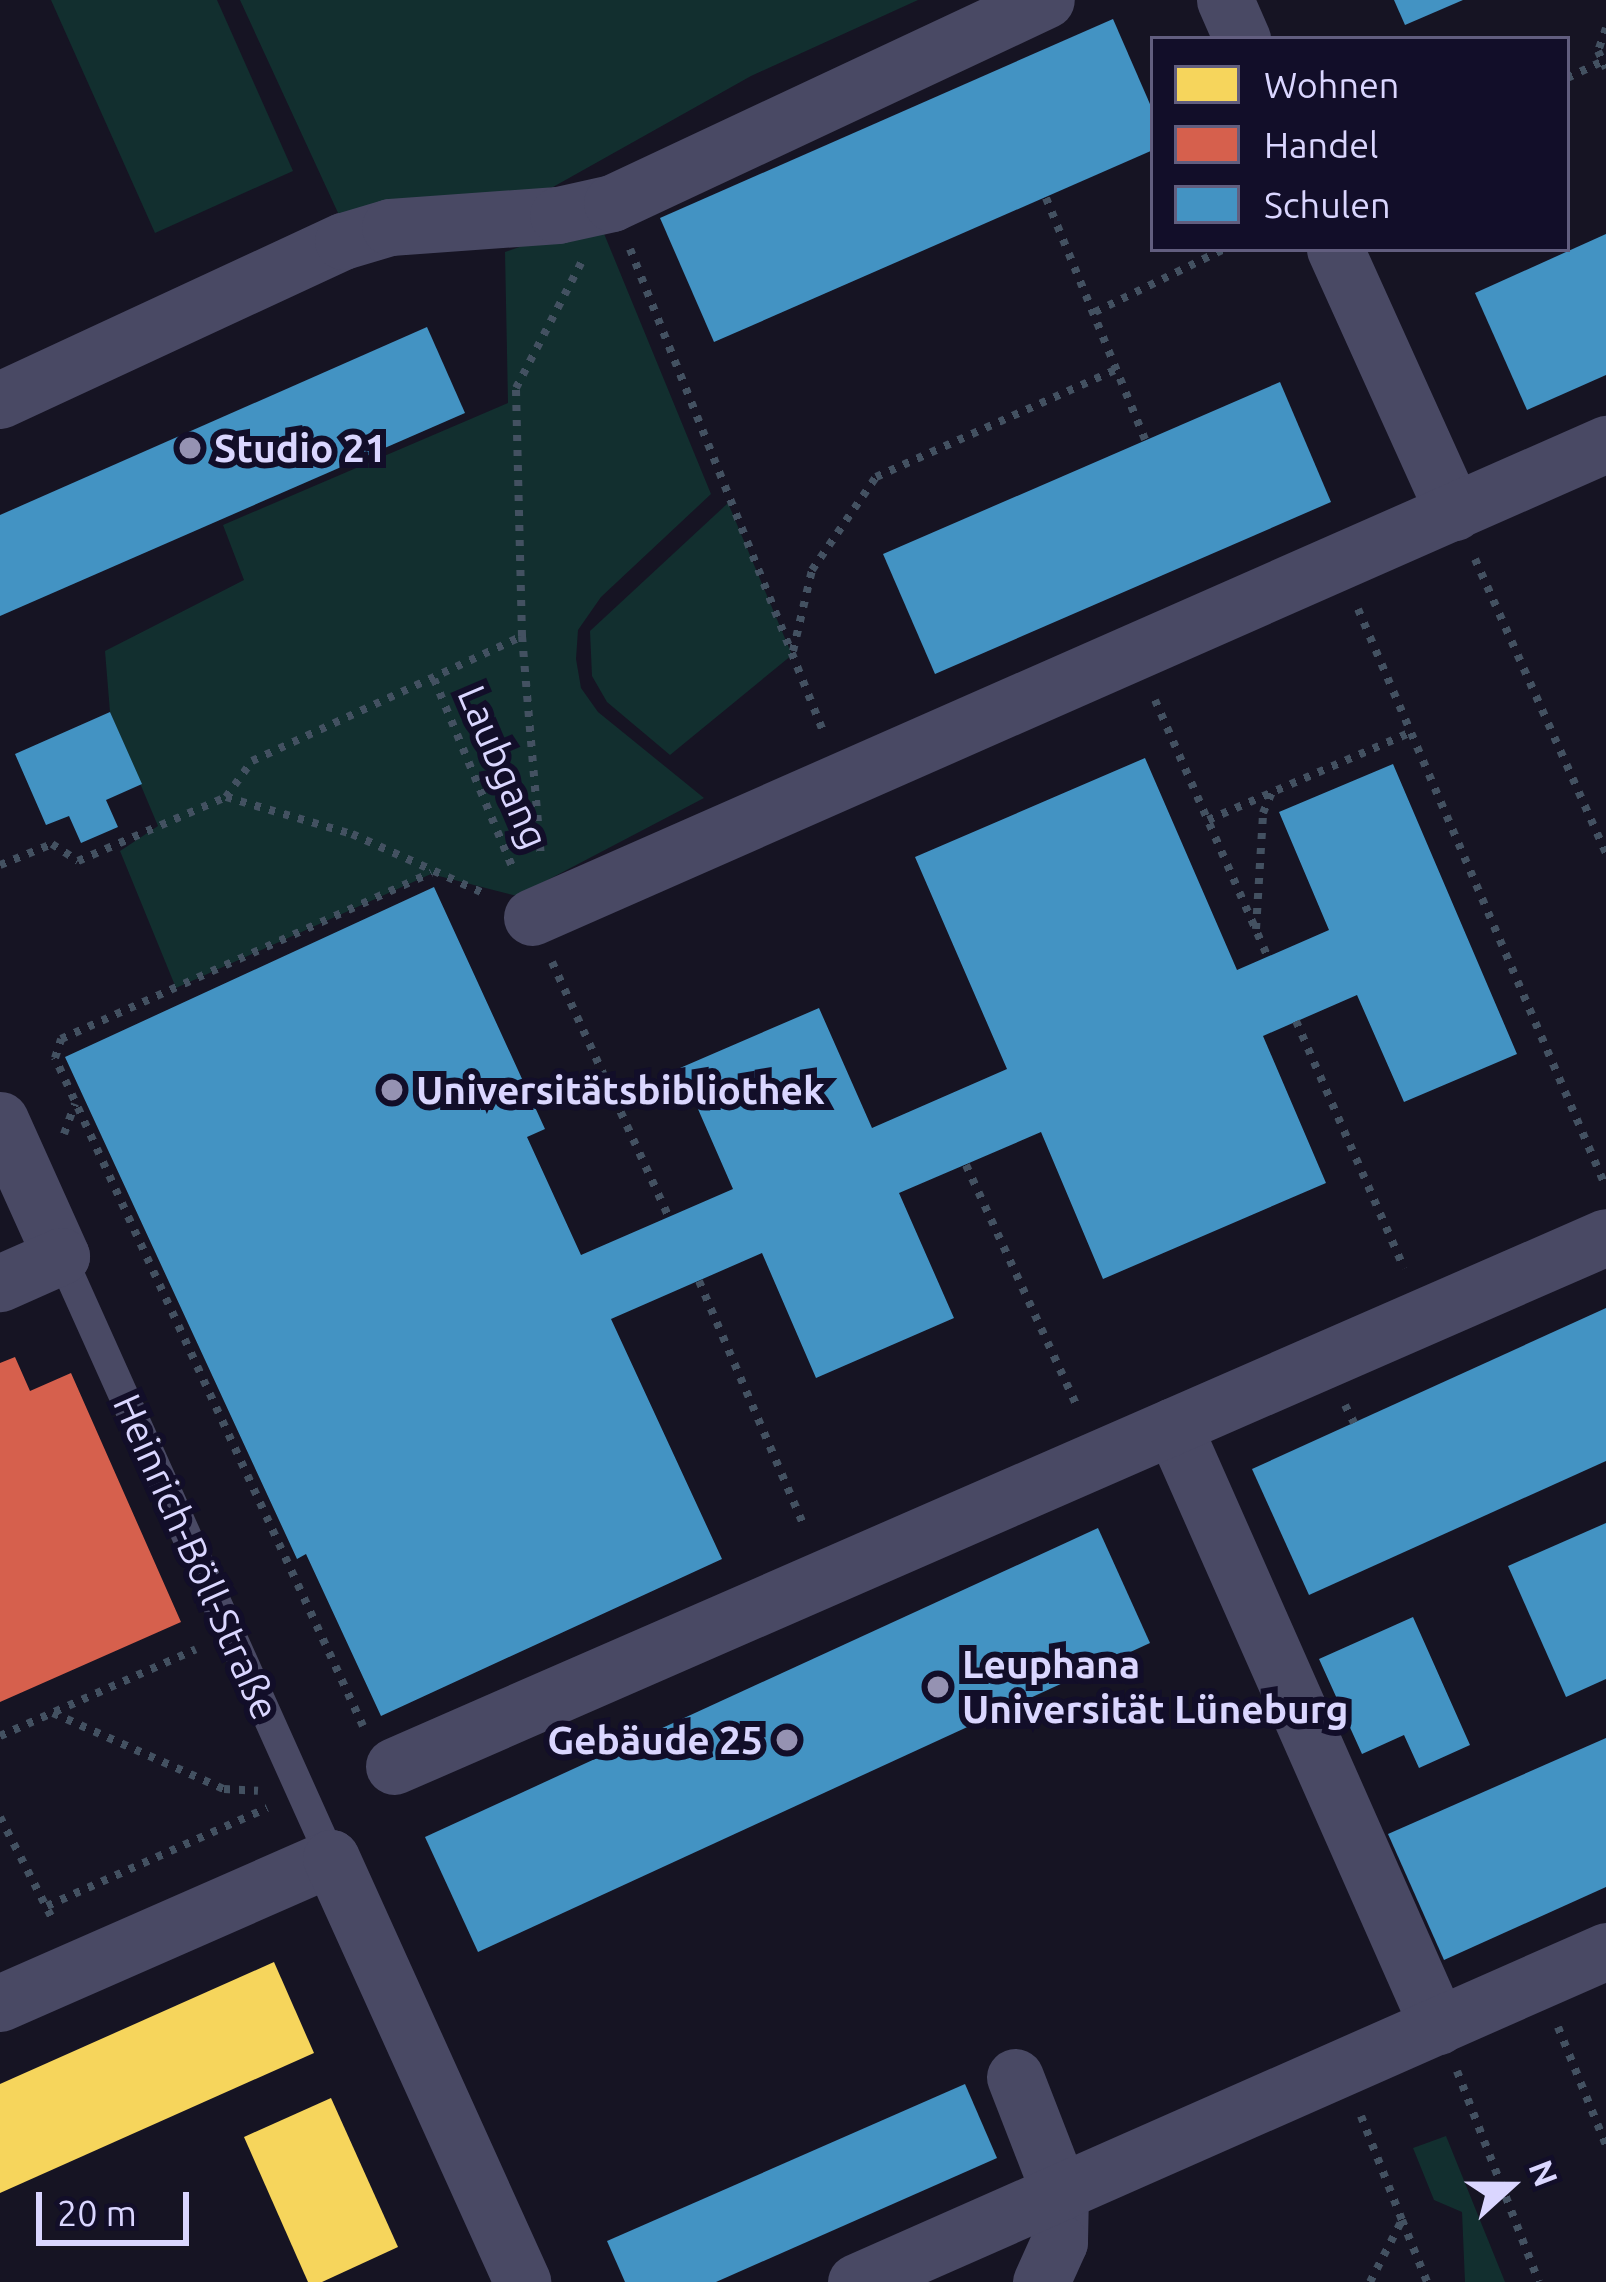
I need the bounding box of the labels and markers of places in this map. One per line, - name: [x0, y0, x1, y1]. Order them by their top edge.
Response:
- place label: Studio 21: [214, 425, 387, 471]
- marker: Studio 21: [177, 435, 203, 461]
- place label: Universitätsbibliothek: [416, 1067, 825, 1113]
- marker: Universitätsbibliothek: [379, 1077, 405, 1103]
- place label: Leuphana Universität Lüneburg: [962, 1642, 1349, 1733]
- marker: Leuphana Universität Lüneburg: [925, 1674, 951, 1700]
- place label: Gebäude 25: [547, 1717, 763, 1763]
- marker: Gebäude 25: [774, 1727, 800, 1753]

